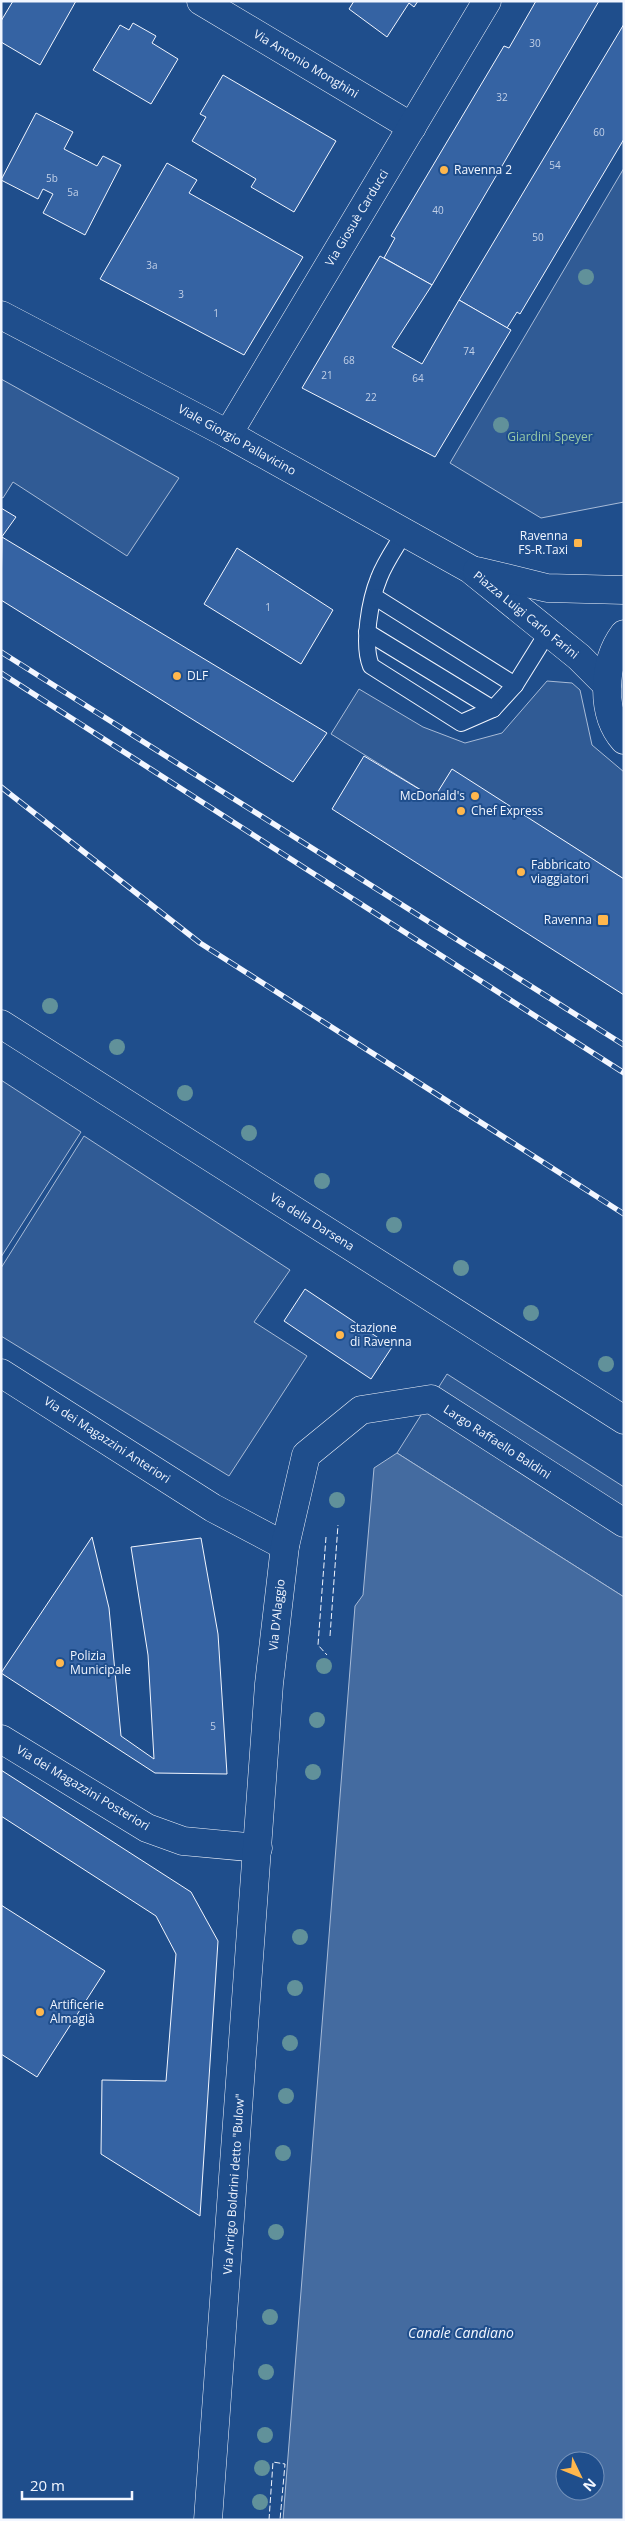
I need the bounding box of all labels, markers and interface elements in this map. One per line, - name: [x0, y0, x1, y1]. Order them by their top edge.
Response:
- street label: Via Antonio Monghini: [251, 25, 362, 102]
- house number: 30: [529, 36, 541, 50]
- house number: 32: [496, 90, 508, 104]
- house number: 60: [593, 125, 605, 139]
- house number: 54: [549, 158, 561, 172]
- place label: Ravenna 2: [454, 161, 512, 178]
- marker: Ravenna 2: [438, 164, 450, 176]
- street label: Via Giosuè Carducci: [321, 166, 392, 269]
- house number: 5b: [46, 171, 58, 185]
- house number: 5a: [67, 185, 79, 199]
- house number: 40: [432, 203, 444, 217]
- house number: 50: [532, 230, 544, 244]
- house number: 3a: [146, 258, 158, 272]
- house number: 3: [178, 287, 184, 301]
- house number: 1: [213, 306, 219, 320]
- house number: 74: [463, 344, 475, 358]
- house number: 68: [343, 353, 355, 367]
- house number: 21: [321, 368, 333, 382]
- house number: 64: [412, 371, 424, 385]
- house number: 22: [365, 390, 377, 404]
- street label: Viale Giorgio Pallavicino: [175, 400, 299, 479]
- park label: Giardini Speyer: [507, 428, 593, 445]
- place label: Ravenna FS-R.Taxi: [518, 527, 568, 558]
- marker: Ravenna FS-R.Taxi: [572, 537, 584, 549]
- street label: Piazza Luigi Carlo Farini: [470, 567, 583, 662]
- house number: 1: [265, 600, 271, 614]
- place label: DLF: [187, 667, 208, 684]
- marker: DLF: [171, 670, 183, 682]
- place label: McDonald's: [400, 787, 465, 804]
- marker: McDonald's: [469, 790, 481, 802]
- place label: Chef Express: [471, 802, 543, 819]
- marker: Chef Express: [455, 805, 467, 817]
- place label: Fabbricato viaggiatori: [531, 856, 590, 887]
- marker: Fabbricato viaggiatori: [515, 866, 527, 878]
- place label: Ravenna: [544, 911, 592, 928]
- marker: Ravenna: [596, 913, 610, 927]
- street label: Via della Darsena: [267, 1189, 358, 1254]
- place label: stazione di Ravenna: [350, 1319, 412, 1350]
- marker: stazione di Ravenna: [334, 1329, 346, 1341]
- street label: Via dei Magazzini Anteriori: [41, 1392, 174, 1487]
- street label: Largo Raffaello Baldini: [440, 1400, 554, 1483]
- street label: Via D'Alaggio: [264, 1578, 289, 1652]
- place label: Polizia Municipale: [70, 1647, 131, 1678]
- marker: Polizia Municipale: [54, 1657, 66, 1669]
- house number: 5: [210, 1719, 216, 1733]
- street label: Via dei Magazzini Posteriori: [13, 1741, 153, 1834]
- place label: Artificerie Almagià: [50, 1996, 104, 2027]
- marker: Artificerie Almagià: [34, 2006, 46, 2018]
- street label: Via Arrigo Boldrini detto "Bulow": [219, 2093, 248, 2275]
- water label: Canale Candiano: [408, 2323, 514, 2342]
- north arrow: [555, 2451, 605, 2501]
- scale bar: [22, 2468, 132, 2500]
- text: 20 m: [30, 2475, 65, 2495]
- text: N: [579, 2475, 601, 2496]

